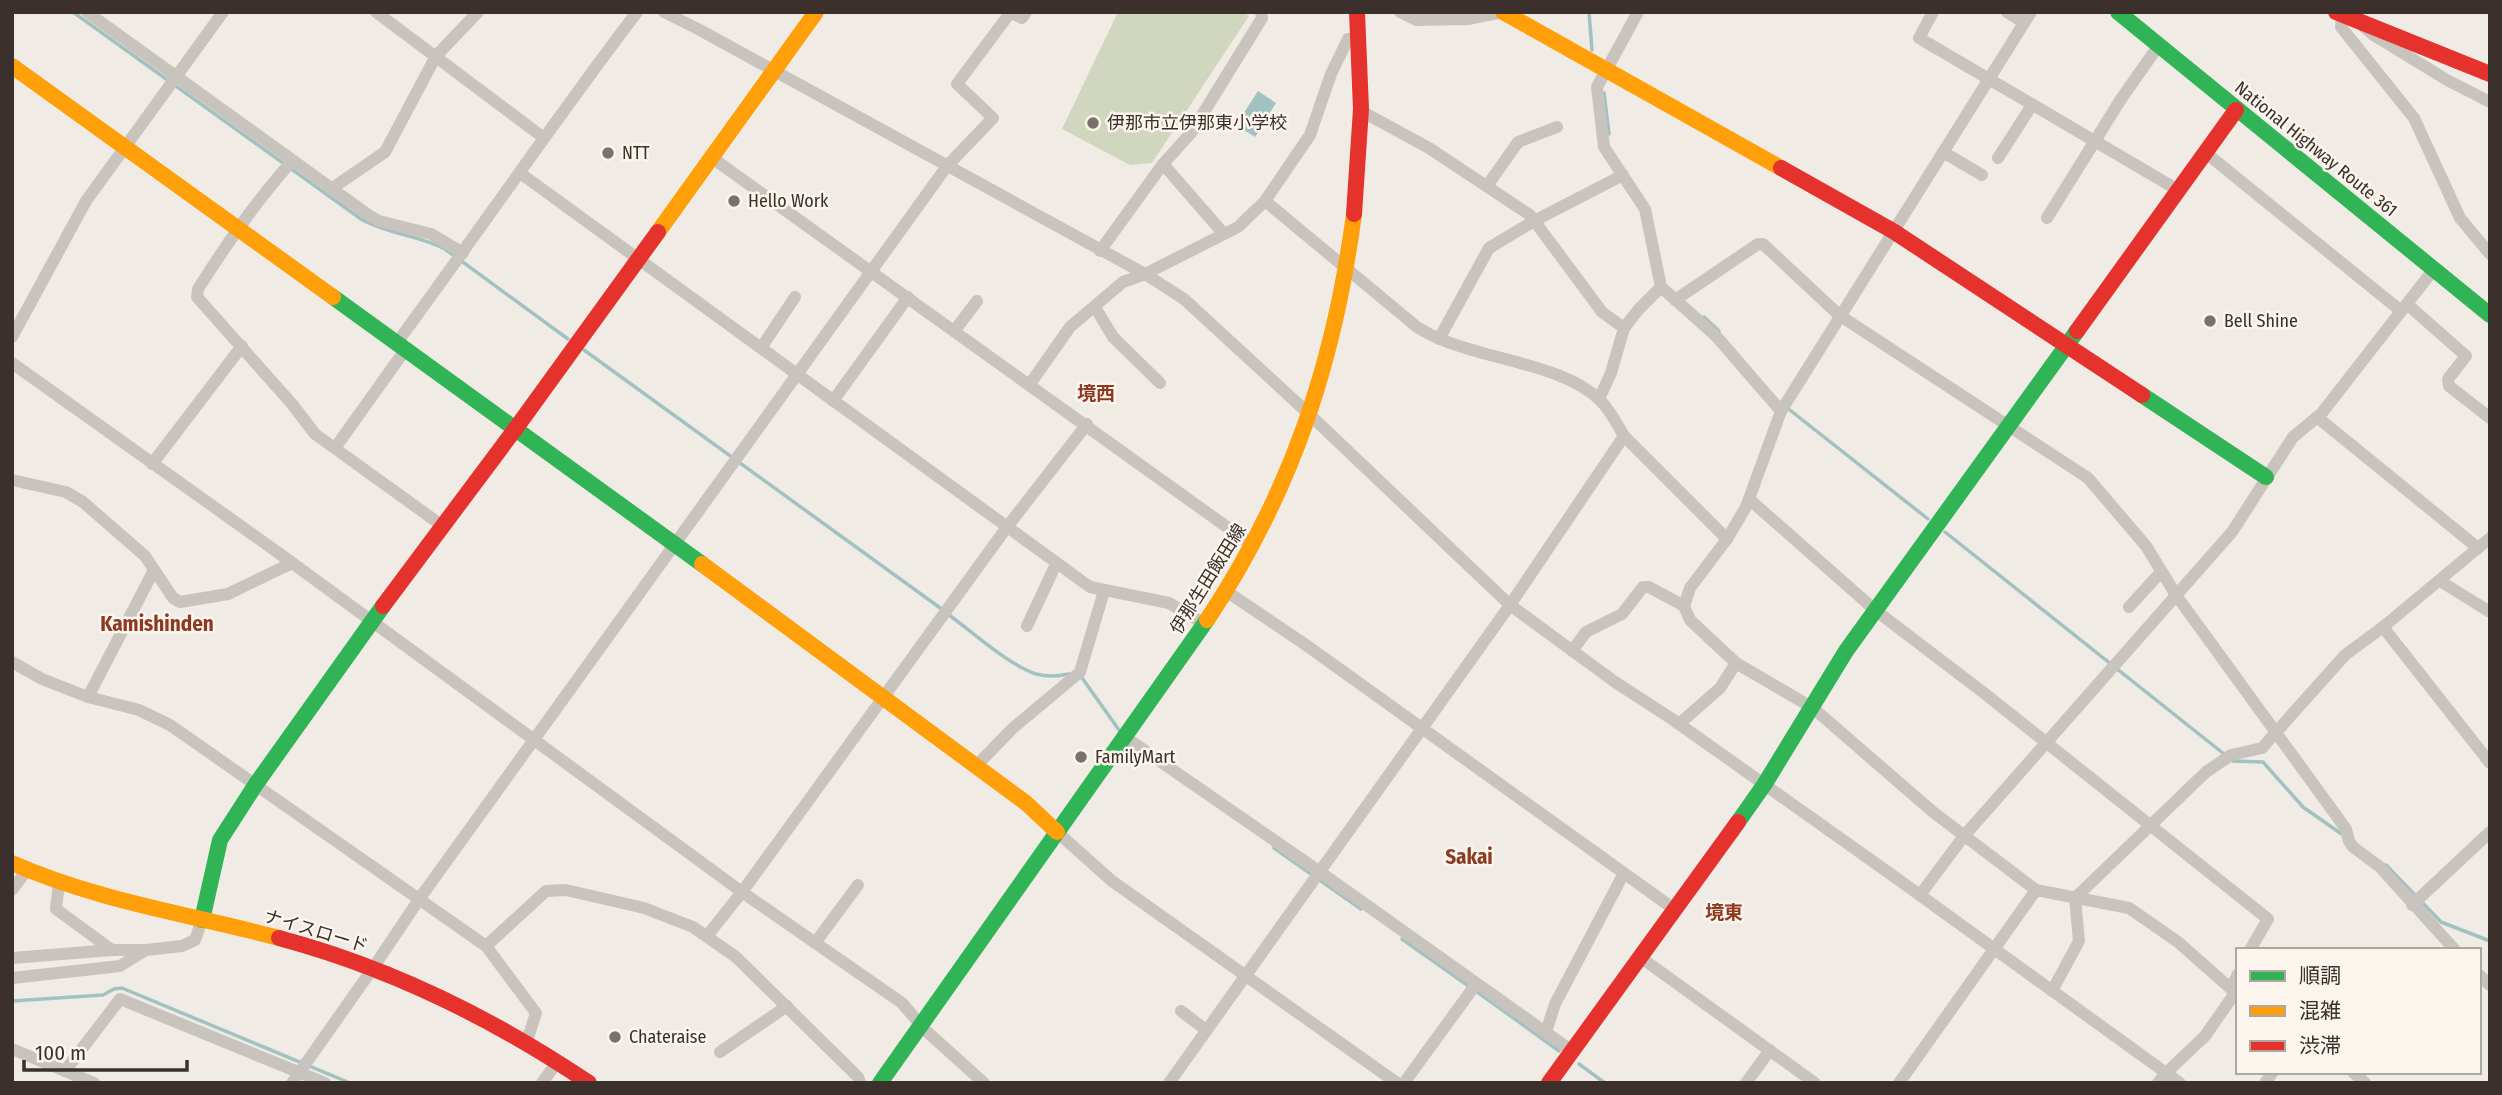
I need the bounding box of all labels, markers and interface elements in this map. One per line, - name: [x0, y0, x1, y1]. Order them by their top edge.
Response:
- street label: National Highway Route 361: [2230, 77, 2402, 221]
- place label: 伊那市立伊那東小学校: [1107, 112, 1287, 134]
- marker: 伊那市立伊那東小学校: [1085, 115, 1101, 131]
- place label: NTT: [622, 142, 650, 164]
- marker: NTT: [600, 145, 616, 161]
- place label: Hello Work: [748, 190, 829, 212]
- marker: Hello Work: [726, 193, 742, 209]
- place label: Bell Shine: [2224, 310, 2298, 332]
- marker: Bell Shine: [2202, 313, 2218, 329]
- district label: 境西: [1077, 382, 1115, 405]
- street label: 伊那生田飯田線: [1165, 520, 1251, 638]
- district label: Kamishinden: [100, 611, 214, 637]
- place label: FamilyMart: [1095, 746, 1176, 768]
- marker: FamilyMart: [1073, 749, 1089, 765]
- district label: Sakai: [1445, 844, 1493, 870]
- district label: 境東: [1705, 901, 1743, 924]
- street label: ナイスロード: [261, 905, 371, 957]
- legend: [2236, 948, 2481, 1074]
- text: 順調: [2299, 963, 2341, 989]
- text: 混雑: [2299, 998, 2341, 1024]
- place label: Chateraise: [629, 1026, 707, 1048]
- scale bar: [24, 1028, 187, 1072]
- marker: Chateraise: [607, 1029, 623, 1045]
- text: 渋滞: [2299, 1033, 2341, 1059]
- text: 100 m: [35, 1040, 86, 1066]

